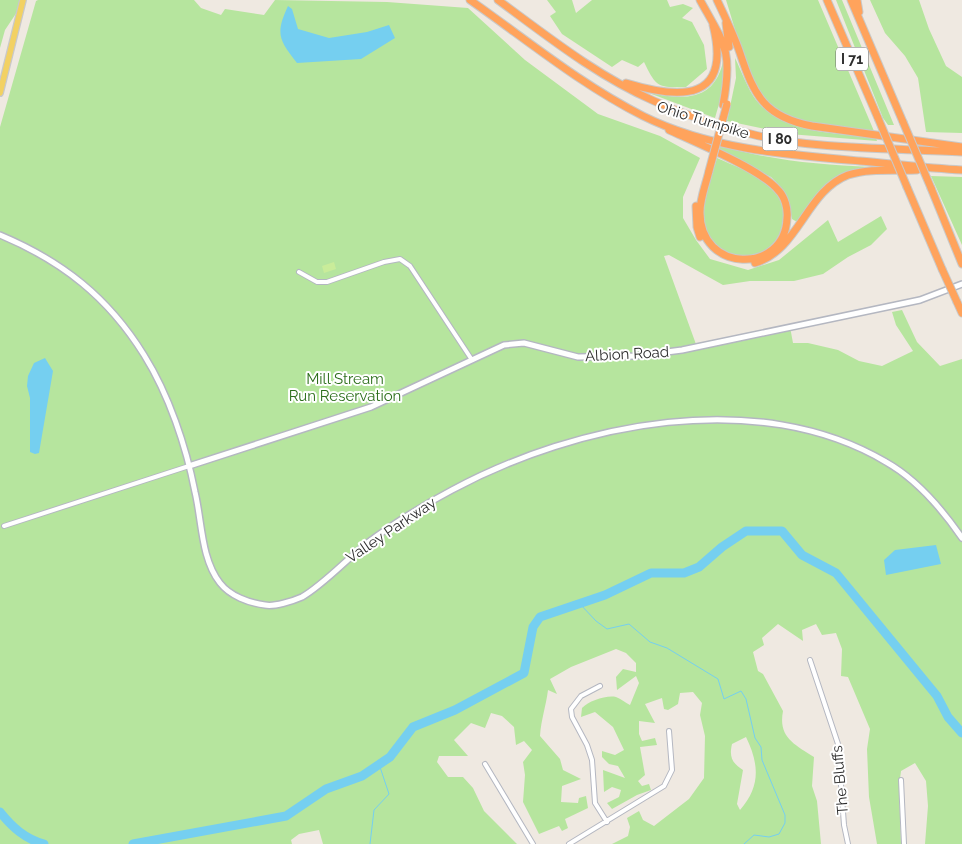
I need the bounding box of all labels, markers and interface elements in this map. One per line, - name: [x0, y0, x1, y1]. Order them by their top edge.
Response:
- road number: I 71: [836, 48, 868, 70]
- street label: Ohio Turnpike: [655, 97, 751, 143]
- road number: I 80: [762, 128, 798, 150]
- street label: Albion Road: [584, 343, 670, 365]
- park label: Mill Stream Run Reservation: [289, 370, 401, 405]
- street label: Valley Parkway: [343, 493, 439, 567]
- street label: The Bluffs: [828, 745, 852, 815]

